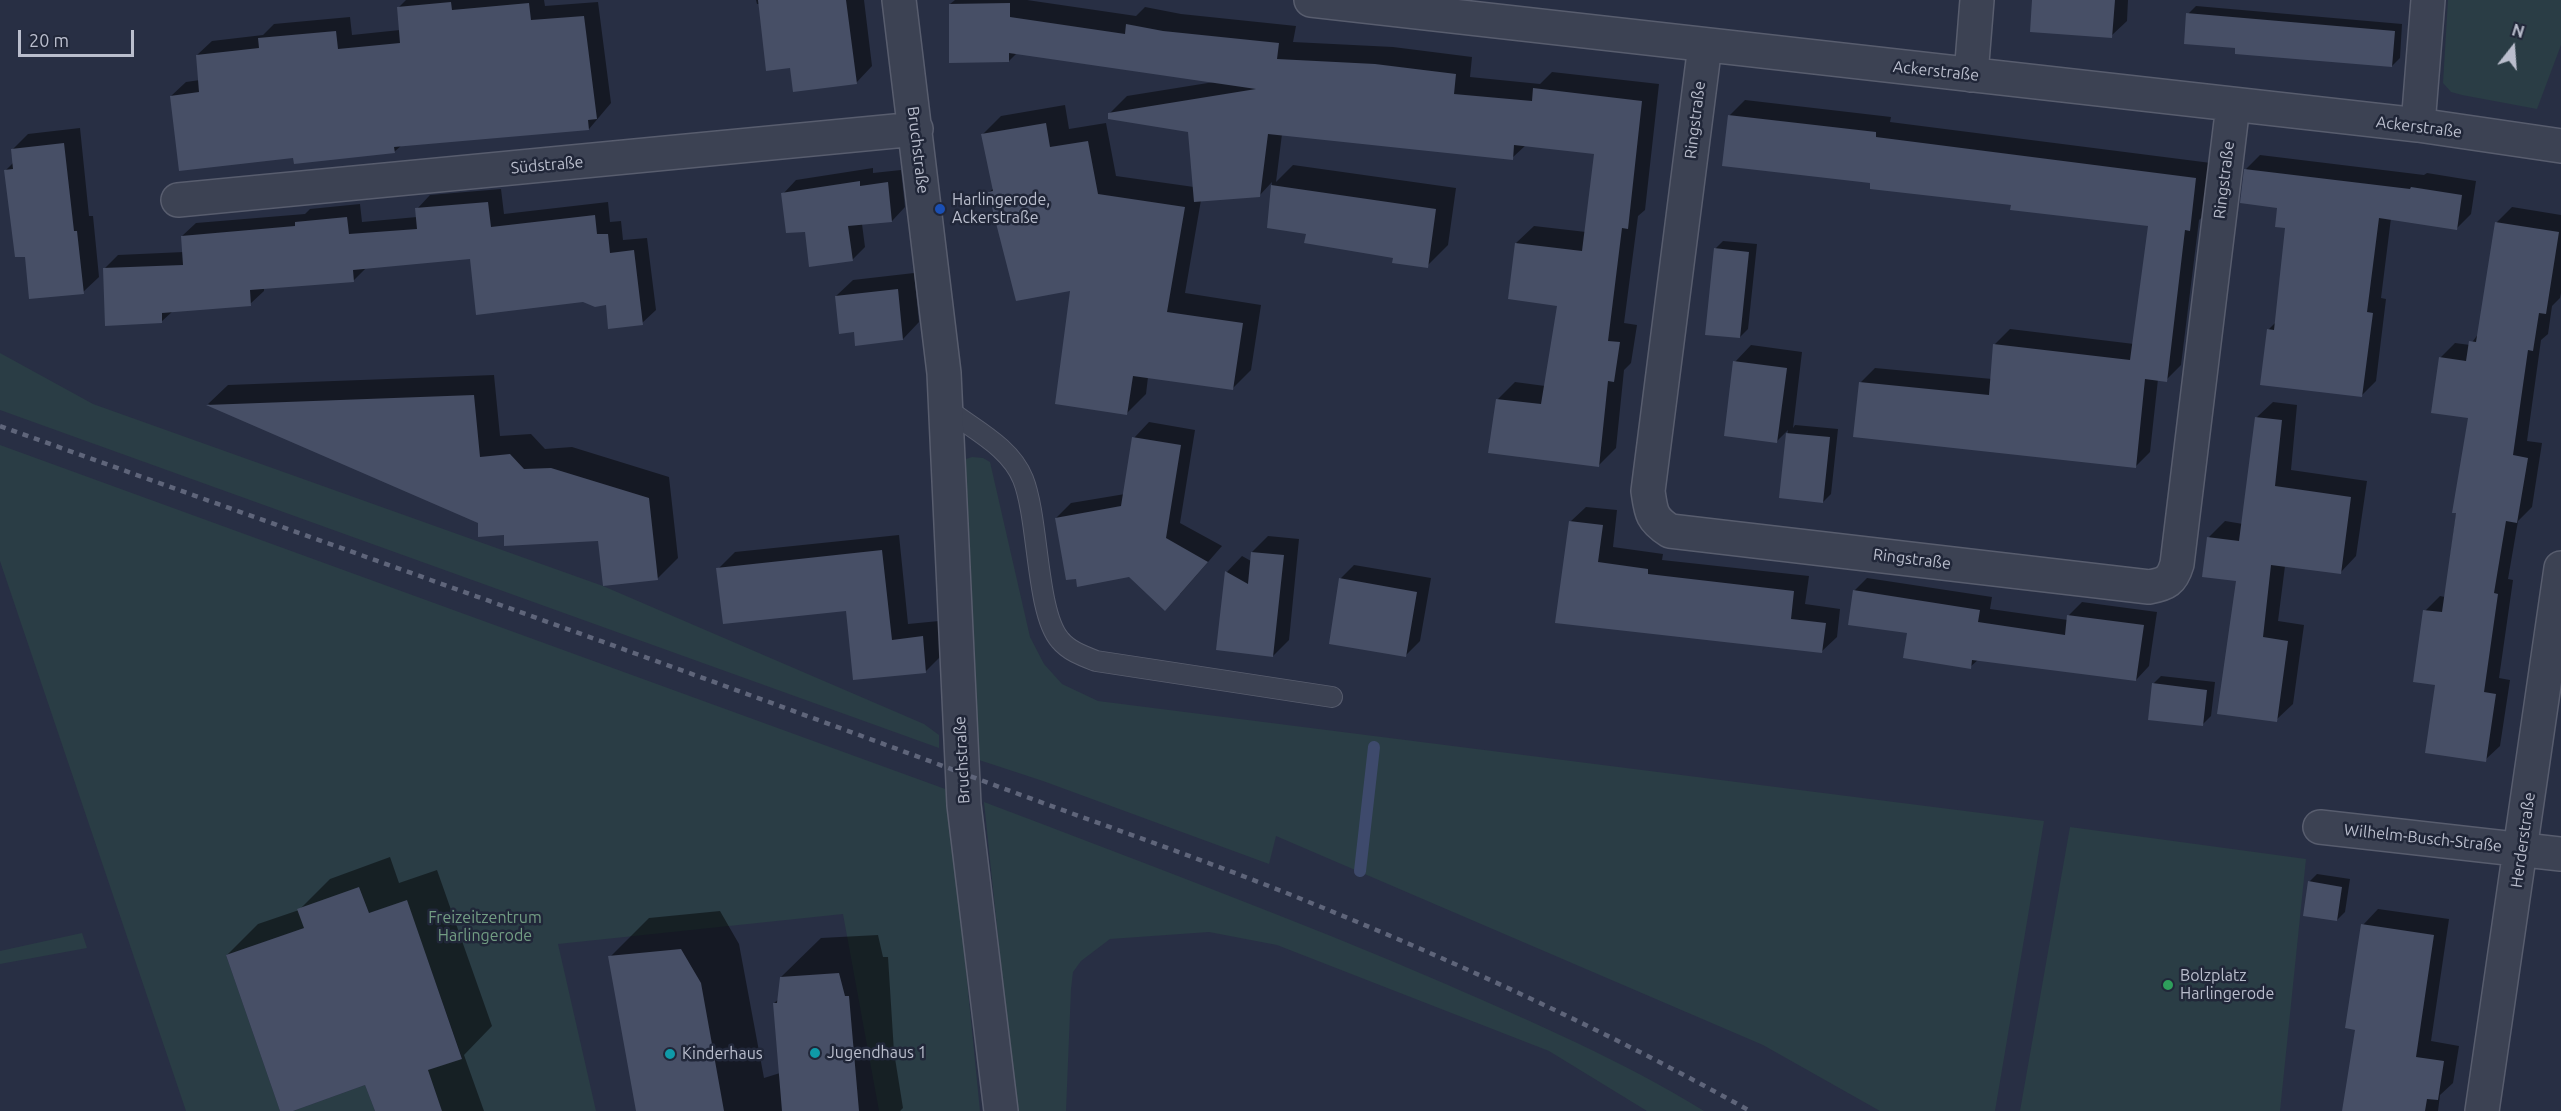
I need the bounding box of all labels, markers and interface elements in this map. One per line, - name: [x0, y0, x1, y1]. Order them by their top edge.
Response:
- scale bar: [21, 18, 136, 56]
- north arrow: [2483, 18, 2543, 78]
- text: N: [2510, 20, 2527, 41]
- text: 20 m: [29, 30, 69, 50]
- street label: Ackerstraße: [1892, 57, 1980, 85]
- street label: Ringstraße: [1681, 80, 1709, 160]
- street label: Bruchstraße: [903, 105, 933, 195]
- street label: Ackerstraße: [2375, 112, 2463, 142]
- street label: Ringstraße: [2210, 140, 2238, 220]
- street label: Südstraße: [510, 152, 584, 178]
- place label: Harlingerode, Ackerstraße: [952, 190, 1050, 228]
- marker: Harlingerode, Ackerstraße: [933, 202, 947, 216]
- street label: Ringstraße: [1872, 545, 1952, 573]
- street label: Bruchstraße: [950, 716, 974, 804]
- street label: Herderstraße: [2507, 791, 2539, 889]
- street label: Wilhelm-Busch-Straße: [2343, 820, 2503, 856]
- park label: Freizeitzentrum Harlingerode: [428, 908, 542, 946]
- place label: Bolzplatz Harlingerode: [2180, 966, 2274, 1004]
- marker: Bolzplatz Harlingerode: [2161, 978, 2175, 992]
- place label: Jugendhaus 1: [827, 1043, 927, 1063]
- place label: Kinderhaus: [682, 1044, 763, 1064]
- marker: Jugendhaus 1: [808, 1046, 822, 1060]
- marker: Kinderhaus: [663, 1047, 677, 1061]

